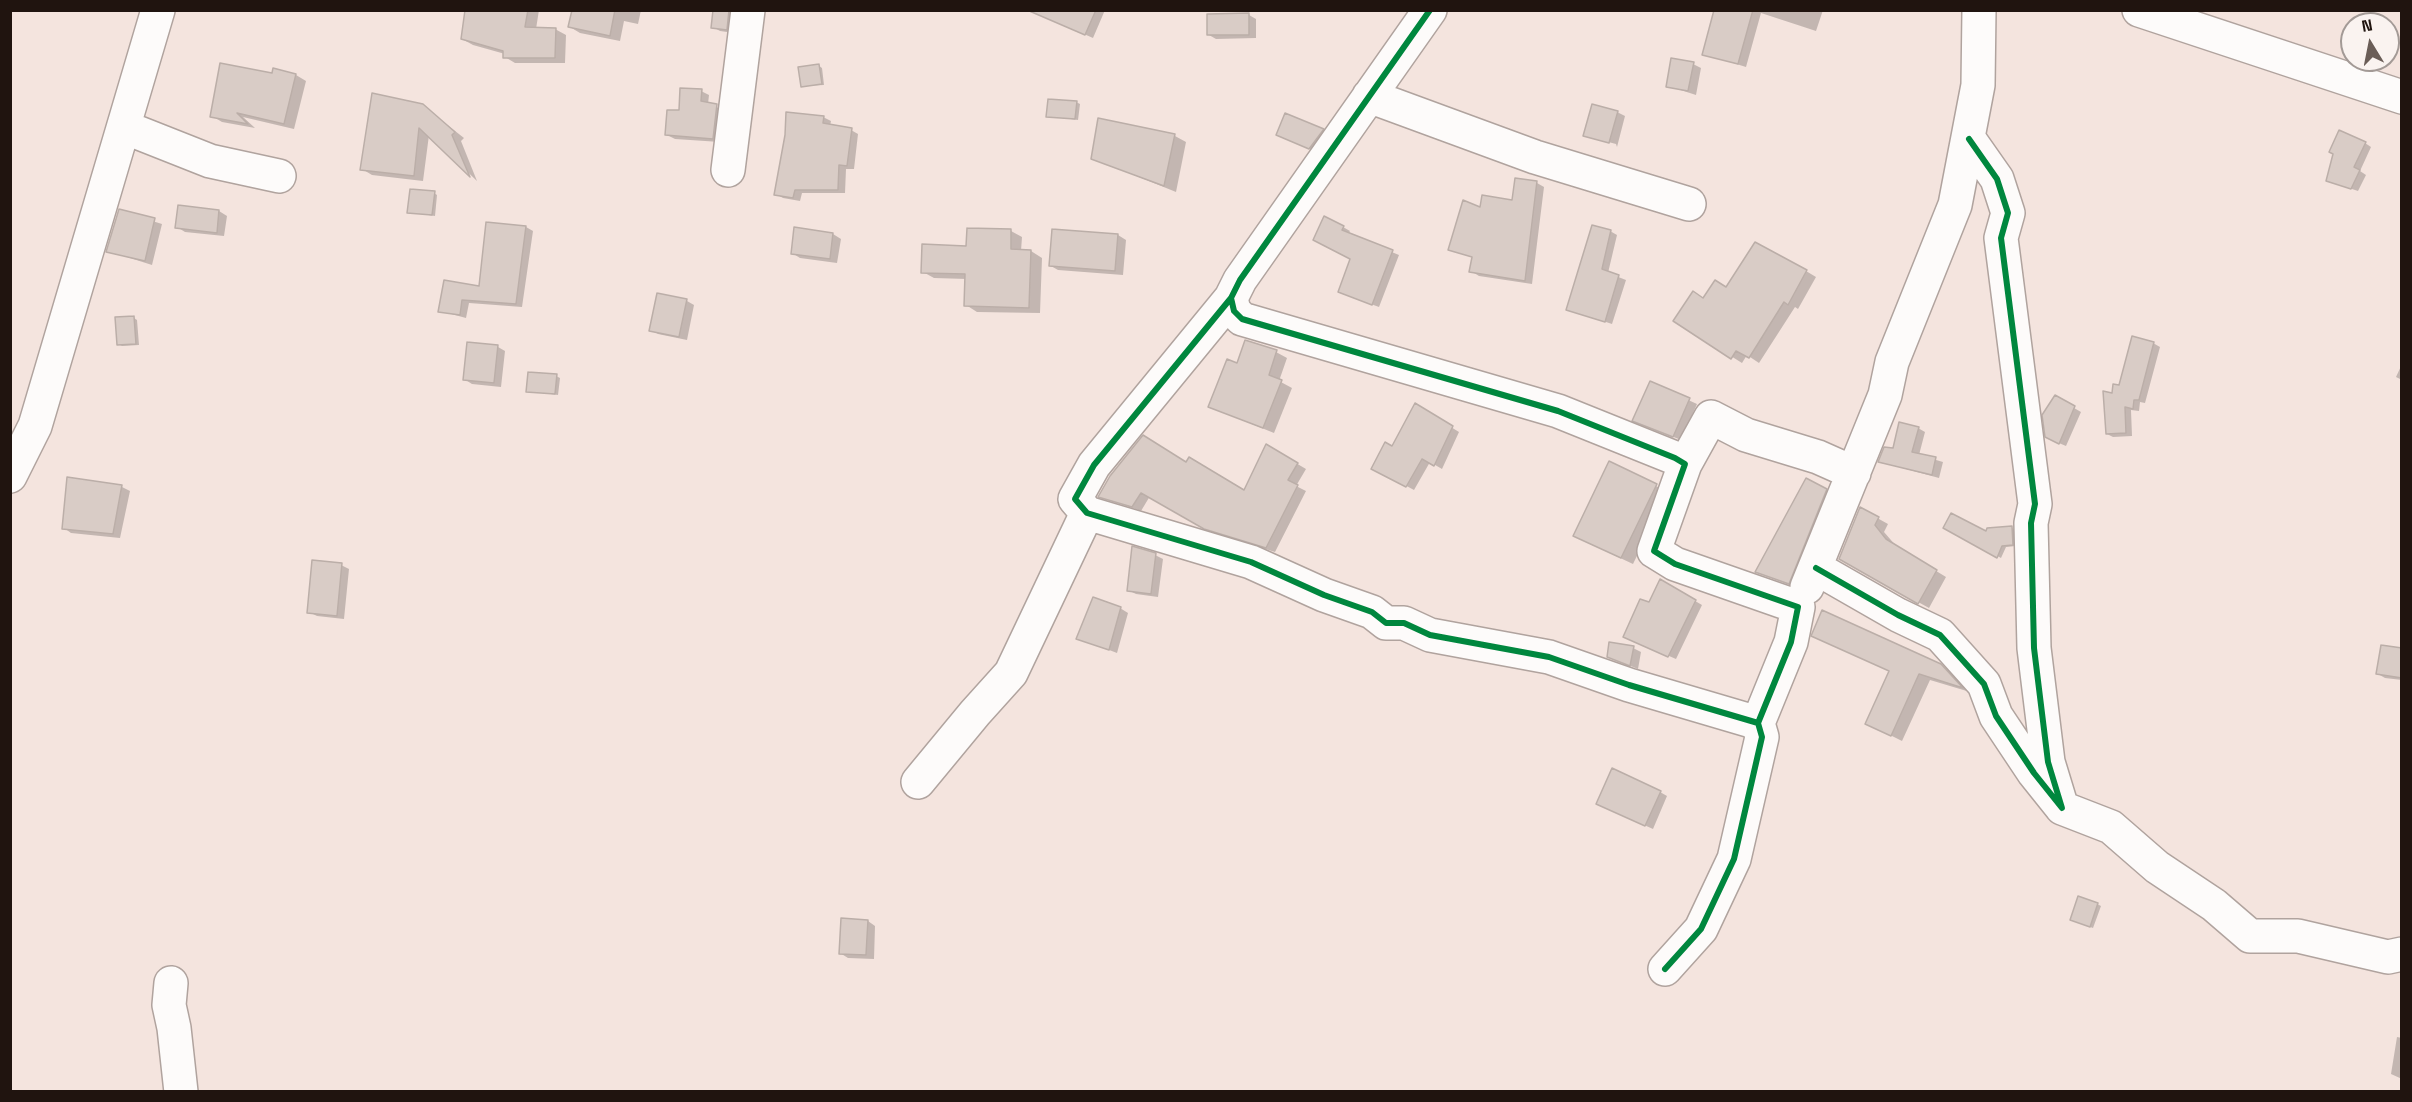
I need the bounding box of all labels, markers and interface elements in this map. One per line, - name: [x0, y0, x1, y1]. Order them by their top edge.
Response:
- north arrow: [2340, 12, 2400, 72]
- text: N: [2360, 14, 2374, 37]

